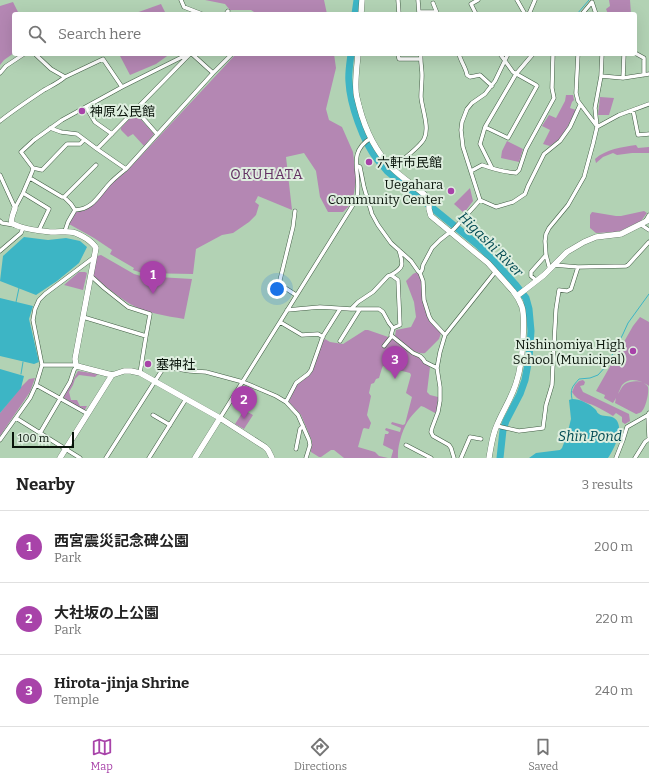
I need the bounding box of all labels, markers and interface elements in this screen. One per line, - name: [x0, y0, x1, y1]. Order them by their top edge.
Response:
- search box: [12, 12, 637, 56]
- icon: search: [26, 23, 48, 45]
- text: Search here: [58, 25, 141, 43]
- place label: 神原公民館: [90, 104, 155, 119]
- marker: 神原公民館: [77, 106, 87, 116]
- place label: 六軒市民館: [377, 155, 442, 170]
- marker: 六軒市民館: [364, 157, 374, 167]
- district label: OKUHATA: [230, 166, 304, 183]
- place label: Uegahara Community Center: [328, 177, 443, 207]
- marker: Uegahara Community Center: [446, 186, 456, 196]
- water label: Higashi River: [455, 208, 527, 281]
- pin: 1: [140, 261, 166, 294]
- your location: [267, 279, 287, 299]
- place label: Nishinomiya High School (Municipal): [513, 337, 625, 367]
- pin: 3: [382, 346, 408, 379]
- marker: Nishinomiya High School (Municipal): [628, 346, 638, 356]
- place label: 塞神社: [156, 357, 195, 372]
- marker: 塞神社: [143, 359, 153, 369]
- pin: 2: [231, 386, 257, 419]
- water label: Shin Pond: [558, 428, 622, 445]
- scale bar: [12, 430, 74, 449]
- text: 100 m: [18, 432, 49, 445]
- text: Nearby: [16, 474, 75, 495]
- text: 3 results: [582, 477, 633, 492]
- text: 西宮震災記念碑公園: [54, 532, 189, 550]
- text: 1: [26, 539, 32, 554]
- text: 200 m: [594, 539, 633, 554]
- text: Park: [54, 550, 81, 565]
- text: 大社坂の上公園: [54, 604, 159, 622]
- text: 2: [25, 611, 33, 626]
- text: 220 m: [596, 611, 633, 626]
- text: Park: [54, 622, 81, 637]
- text: Hirota-jinja Shrine: [54, 674, 189, 692]
- text: 3: [25, 683, 33, 698]
- text: 240 m: [595, 683, 633, 698]
- text: Temple: [54, 692, 99, 707]
- tab: Map: [91, 736, 113, 773]
- tab: Directions: [294, 736, 347, 773]
- tab: Saved: [528, 736, 558, 773]

